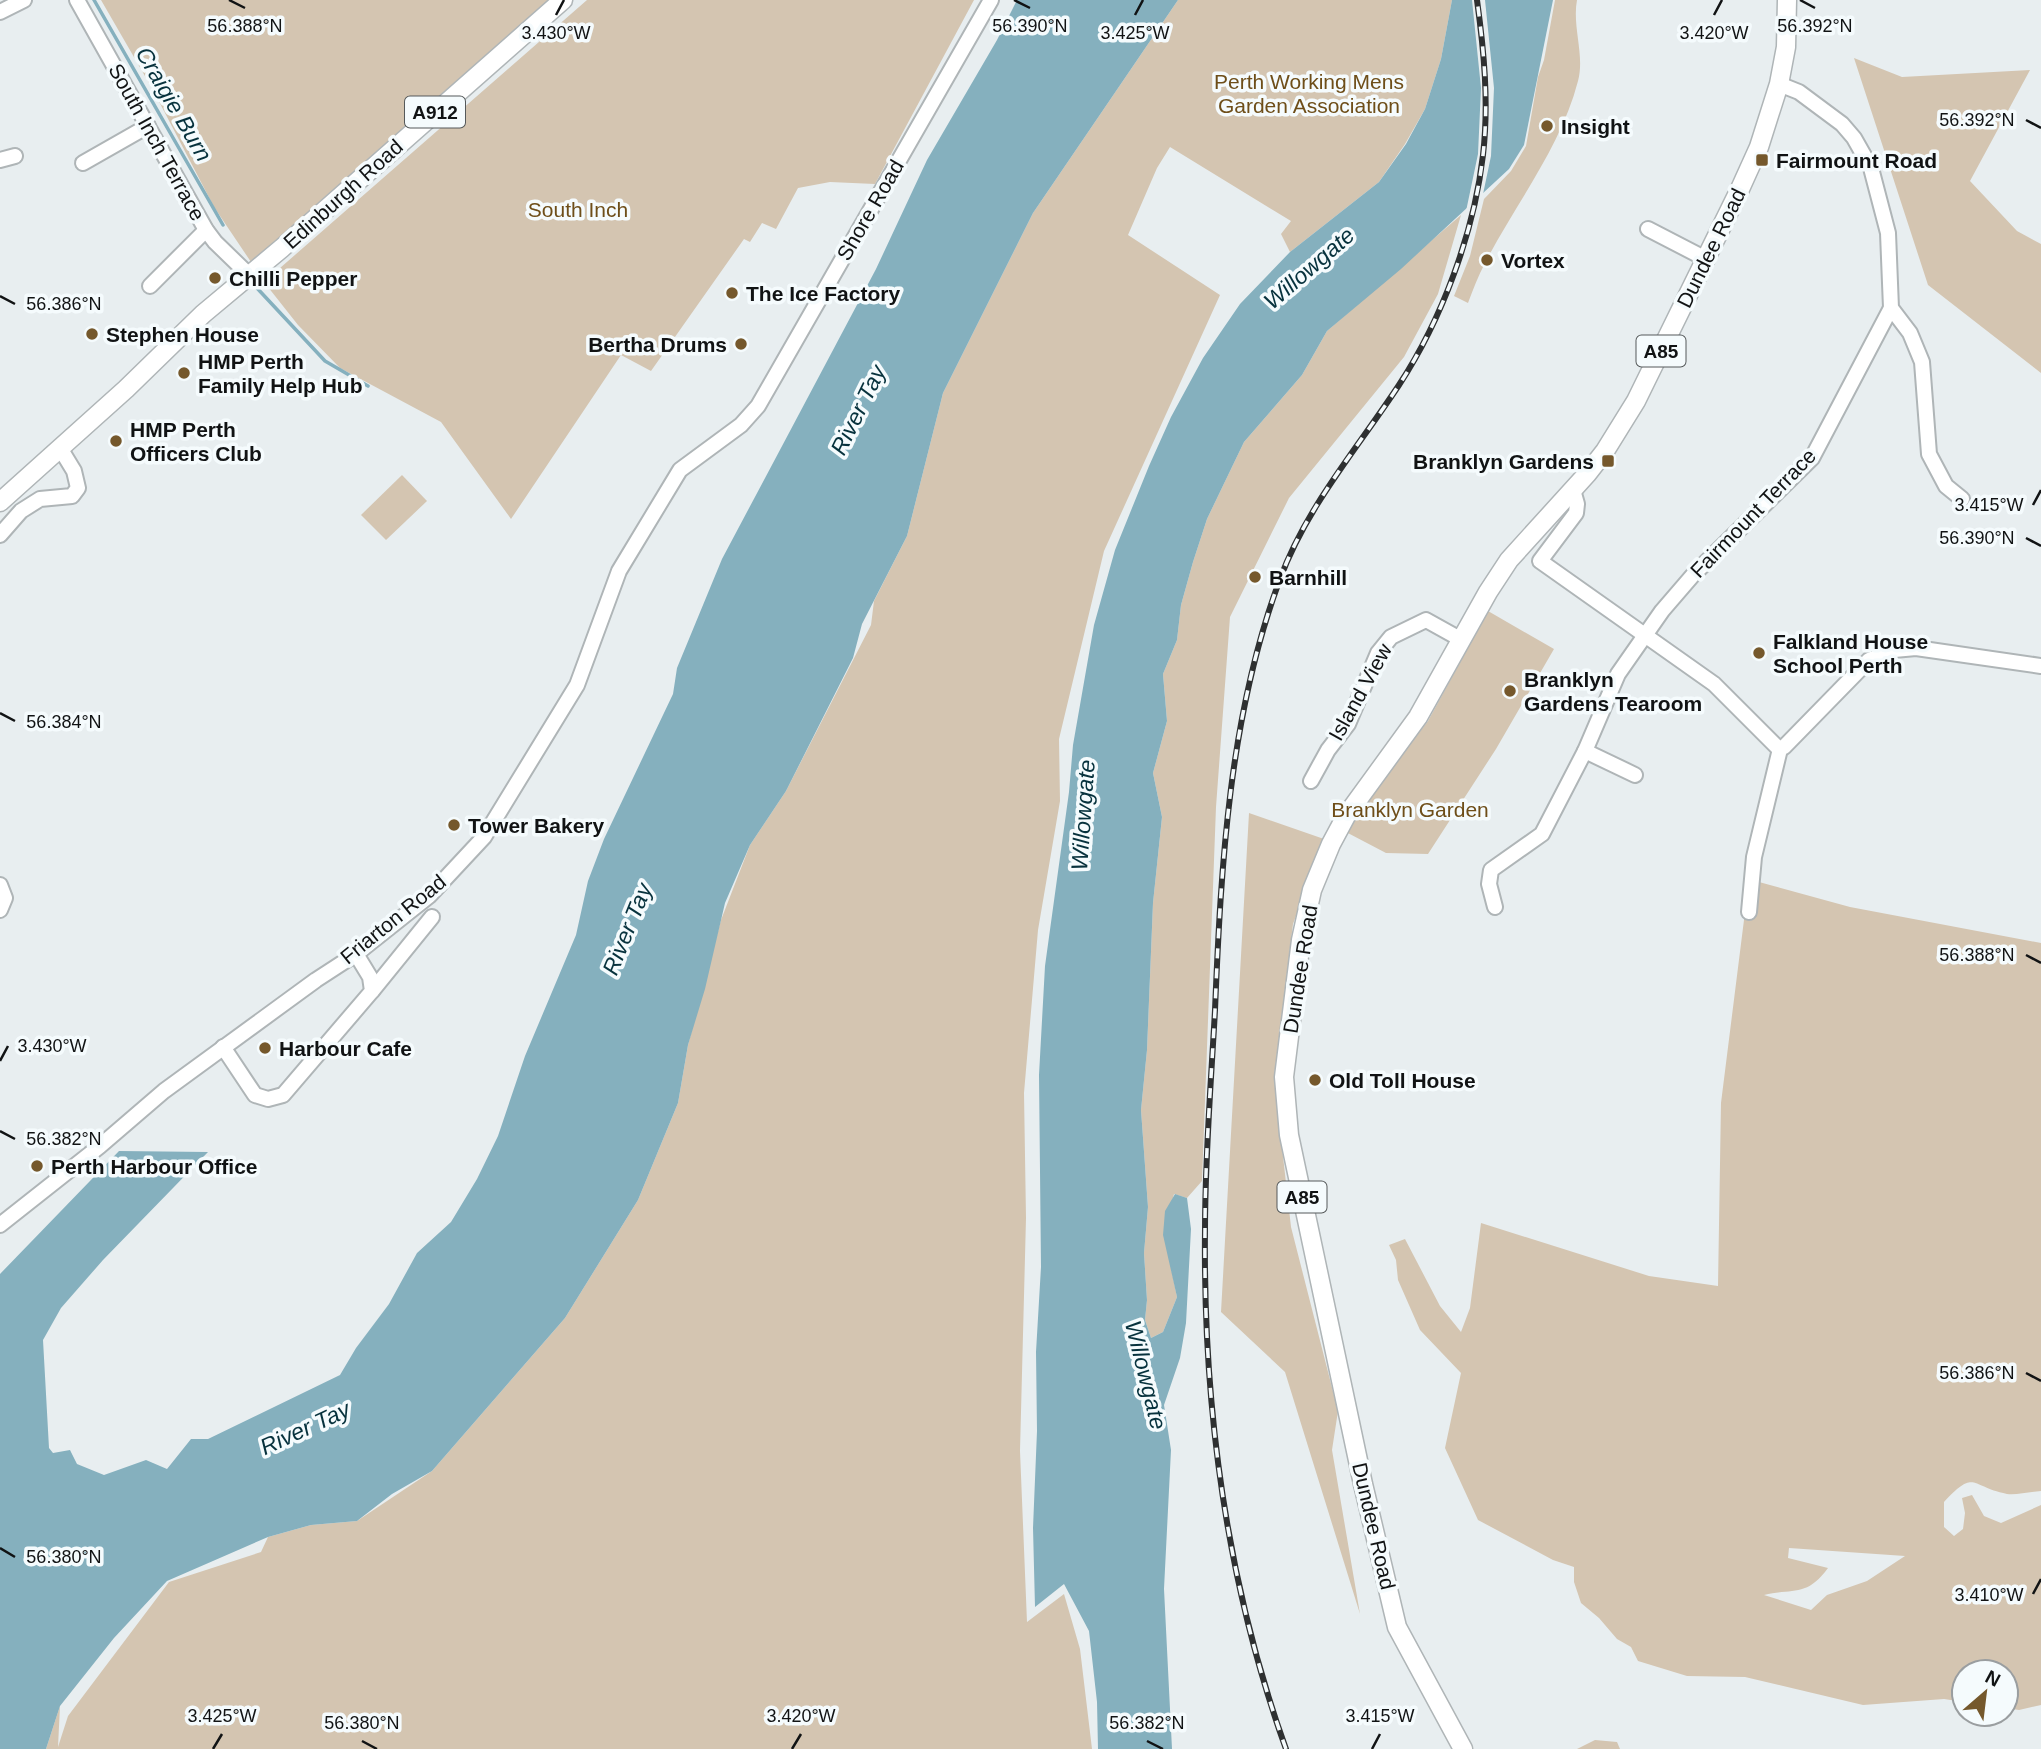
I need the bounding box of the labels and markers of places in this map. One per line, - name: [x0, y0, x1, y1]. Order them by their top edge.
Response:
- place label: Insight: [1561, 115, 1630, 138]
- marker: Insight: [1539, 118, 1555, 134]
- place label: Fairmount Road: [1776, 149, 1937, 172]
- marker: Fairmount Road: [1754, 152, 1770, 168]
- place label: Vortex: [1501, 249, 1565, 272]
- marker: Vortex: [1479, 252, 1495, 268]
- place label: Chilli Pepper: [229, 267, 357, 290]
- marker: Chilli Pepper: [207, 270, 223, 286]
- place label: The Ice Factory: [746, 282, 900, 305]
- marker: The Ice Factory: [724, 285, 740, 301]
- place label: Stephen House: [106, 323, 259, 346]
- marker: Stephen House: [84, 326, 100, 342]
- place label: Bertha Drums: [588, 333, 727, 356]
- marker: Bertha Drums: [733, 336, 749, 352]
- place label: HMP Perth Family Help Hub: [198, 350, 363, 397]
- marker: HMP Perth Family Help Hub: [176, 365, 192, 381]
- place label: HMP Perth Officers Club: [130, 418, 262, 465]
- marker: HMP Perth Officers Club: [108, 433, 124, 449]
- place label: Branklyn Gardens: [1413, 450, 1594, 473]
- marker: Branklyn Gardens: [1600, 453, 1616, 469]
- place label: Barnhill: [1269, 566, 1347, 589]
- marker: Barnhill: [1247, 569, 1263, 585]
- place label: Falkland House School Perth: [1773, 630, 1928, 677]
- marker: Falkland House School Perth: [1751, 645, 1767, 661]
- place label: Branklyn Gardens Tearoom: [1524, 668, 1702, 715]
- marker: Branklyn Gardens Tearoom: [1502, 683, 1518, 699]
- place label: Tower Bakery: [468, 814, 604, 837]
- marker: Tower Bakery: [446, 817, 462, 833]
- place label: Harbour Cafe: [279, 1037, 412, 1060]
- marker: Harbour Cafe: [257, 1040, 273, 1056]
- place label: Old Toll House: [1329, 1069, 1476, 1092]
- marker: Old Toll House: [1307, 1072, 1323, 1088]
- place label: Perth Harbour Office: [51, 1155, 258, 1178]
- marker: Perth Harbour Office: [29, 1158, 45, 1174]

